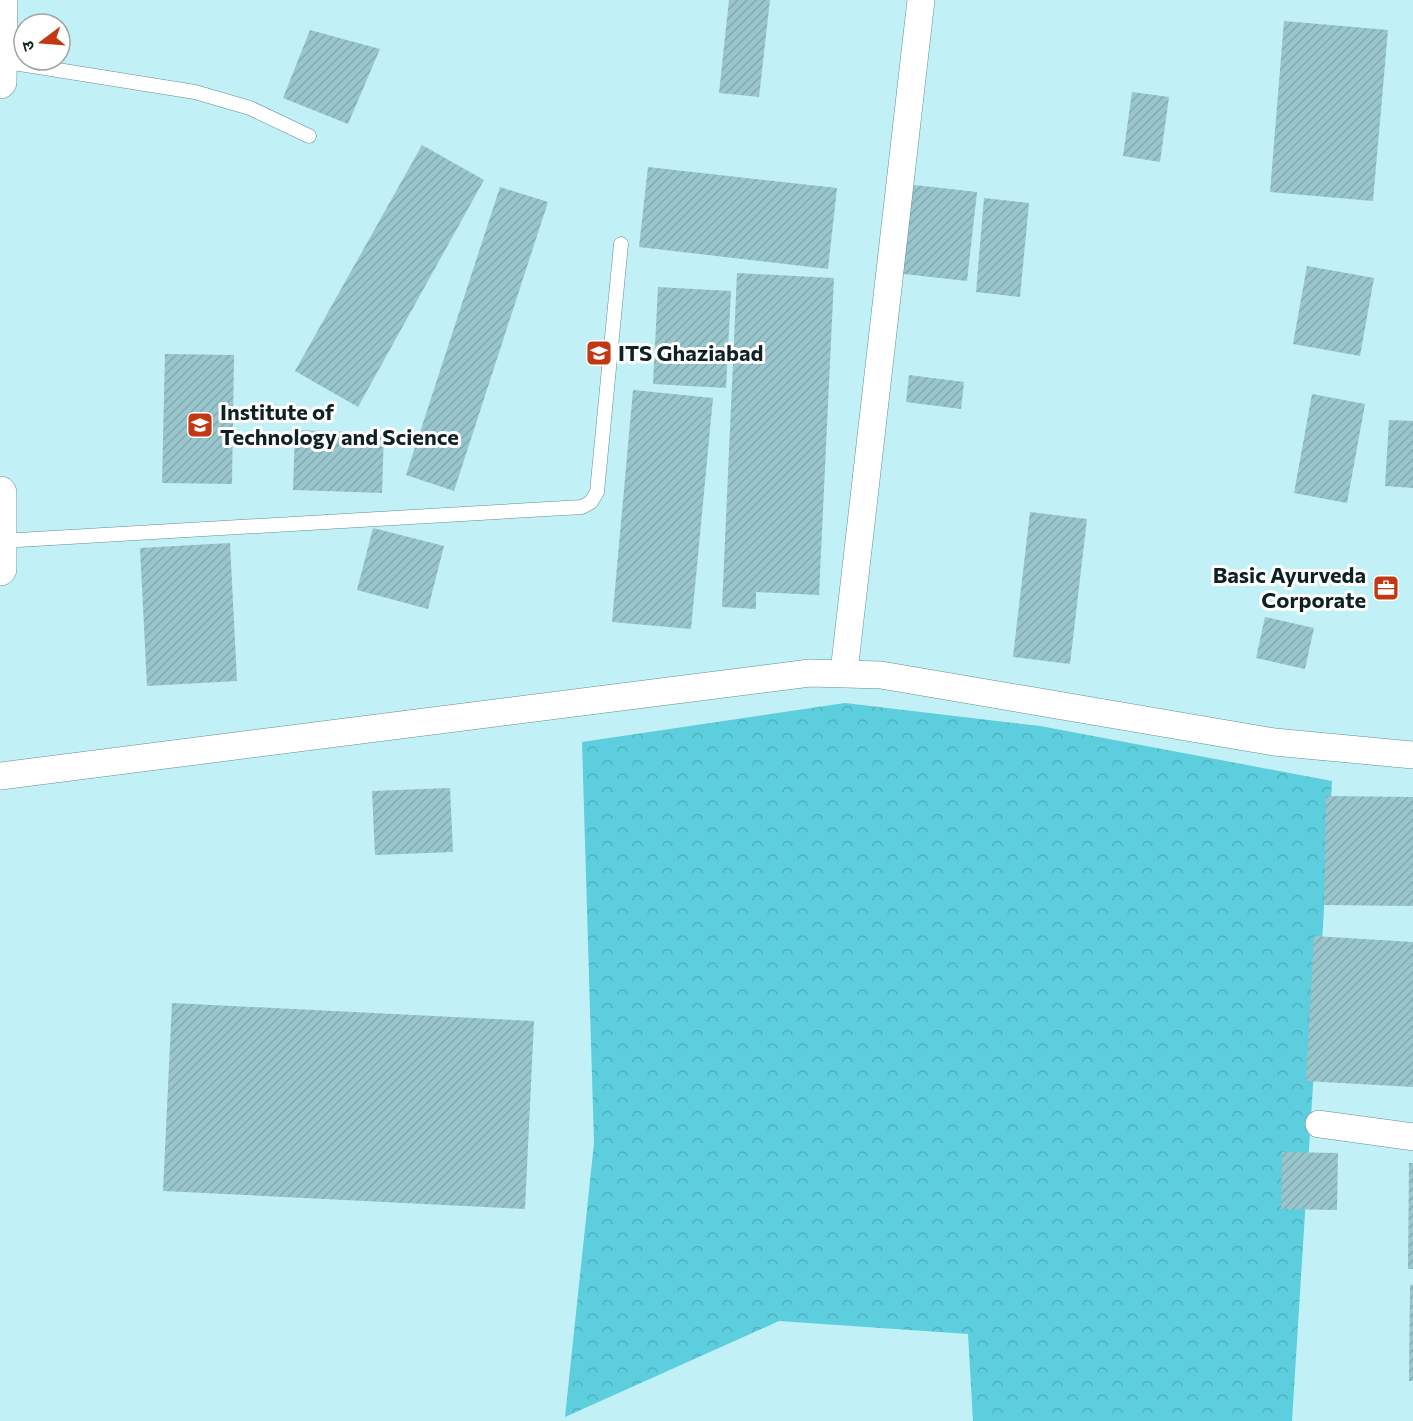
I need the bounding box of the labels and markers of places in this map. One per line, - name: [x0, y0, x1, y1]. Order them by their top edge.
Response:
- school or university icon: ITS Ghaziabad: [584, 338, 614, 368]
- place label: ITS Ghaziabad: [618, 339, 763, 366]
- place label: Institute of Technology and Science: [220, 398, 459, 450]
- school or university icon: Institute of Technology and Science: [185, 410, 215, 440]
- place label: Basic Ayurveda Corporate: [1213, 561, 1366, 613]
- office icon: Basic Ayurveda Corporate: [1371, 573, 1401, 603]

